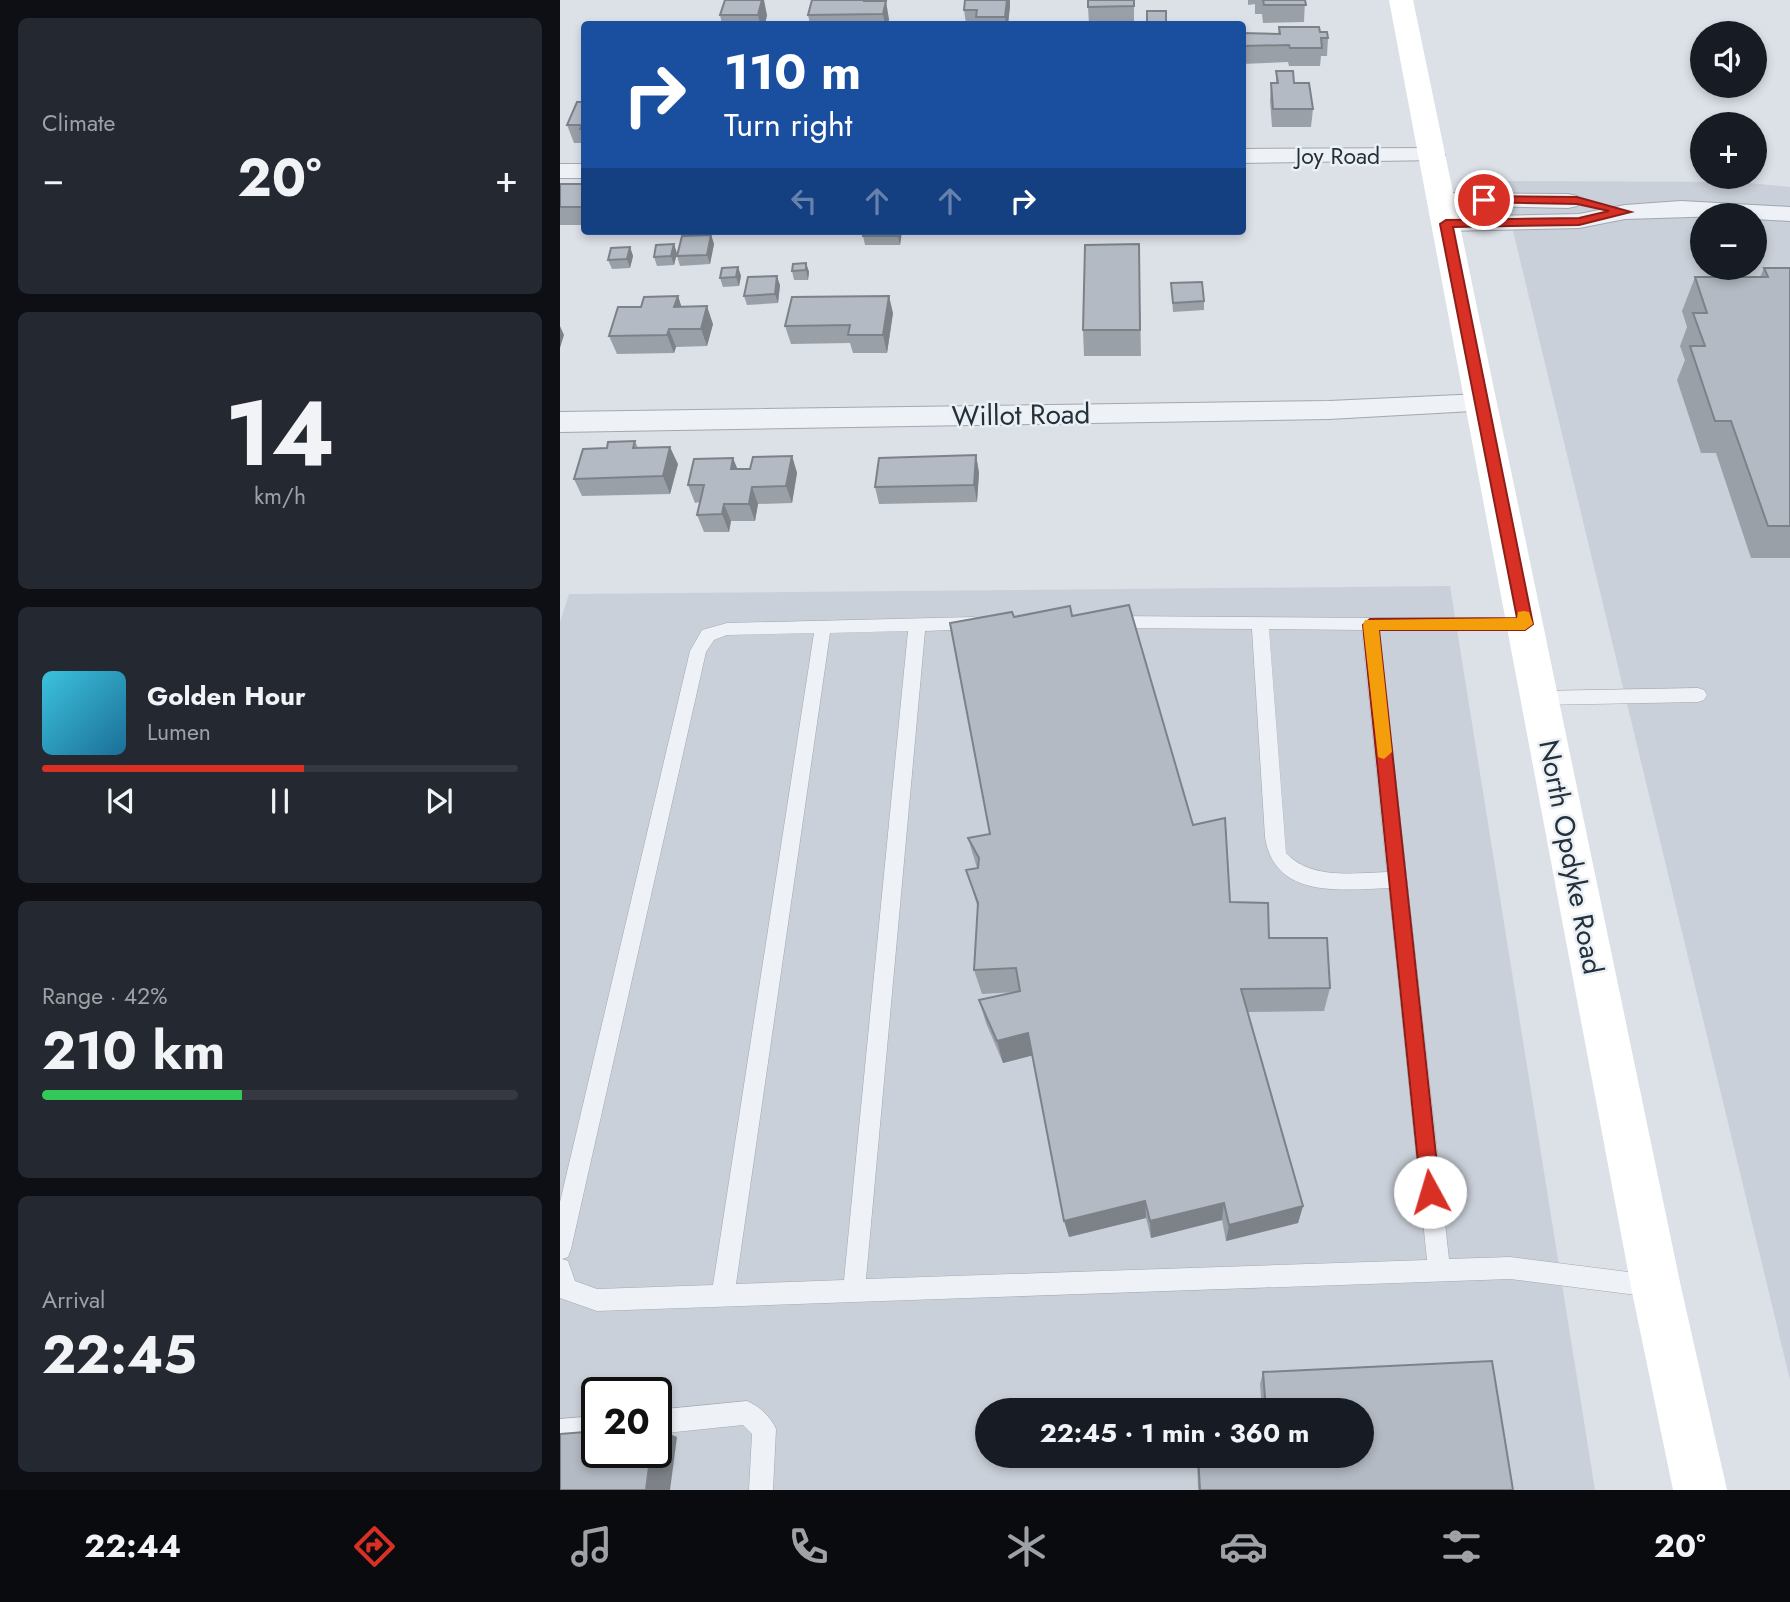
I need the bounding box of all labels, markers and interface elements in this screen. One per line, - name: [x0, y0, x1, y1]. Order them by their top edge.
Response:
- map controls: [1690, 21, 1767, 280]
- button: sound: [1690, 21, 1767, 98]
- text: 110 m: [724, 37, 861, 107]
- icon: right: [609, 49, 700, 140]
- text: Turn right: [724, 102, 853, 148]
- text: Climate: [42, 106, 115, 140]
- button: +: [1690, 112, 1767, 189]
- street label: Joy Road: [1293, 139, 1380, 173]
- text: 20°: [238, 140, 322, 216]
- text: −: [42, 151, 64, 206]
- text: +: [495, 151, 518, 206]
- pin: [1454, 170, 1514, 230]
- icon: arrive: [1465, 181, 1503, 219]
- icon: left: [785, 182, 823, 220]
- icon: ahead: [858, 182, 896, 220]
- icon: ahead: [931, 182, 969, 220]
- icon: right: [1004, 182, 1042, 220]
- button: −: [1690, 203, 1767, 280]
- text: 14: [225, 368, 335, 499]
- street label: Willot Road: [951, 393, 1091, 437]
- text: km/h: [254, 479, 306, 513]
- text: Golden Hour: [147, 677, 306, 715]
- text: Lumen: [147, 715, 211, 749]
- street label: North Opdyke Road: [1528, 736, 1614, 978]
- icon: previous: [102, 782, 140, 820]
- icon: pause: [261, 782, 299, 820]
- icon: next: [420, 782, 458, 820]
- text: Range · 42%: [42, 979, 167, 1013]
- text: 210 km: [42, 1013, 225, 1089]
- position arrow: [1393, 1155, 1467, 1229]
- text: Arrival: [42, 1283, 105, 1317]
- text: 22:45: [42, 1317, 197, 1393]
- speed limit sign: 20: [581, 1377, 672, 1468]
- text: 22:45 · 1 min · 360 m: [1040, 1414, 1309, 1452]
- icon: directions: [350, 1522, 399, 1571]
- icon: music: [567, 1522, 616, 1571]
- icon: phone: [784, 1522, 833, 1571]
- icon: climate: [1002, 1522, 1051, 1571]
- icon: car: [1219, 1522, 1268, 1571]
- icon: filters: [1437, 1522, 1486, 1571]
- text: 22:44: [84, 1523, 181, 1569]
- text: 20°: [1654, 1523, 1706, 1569]

